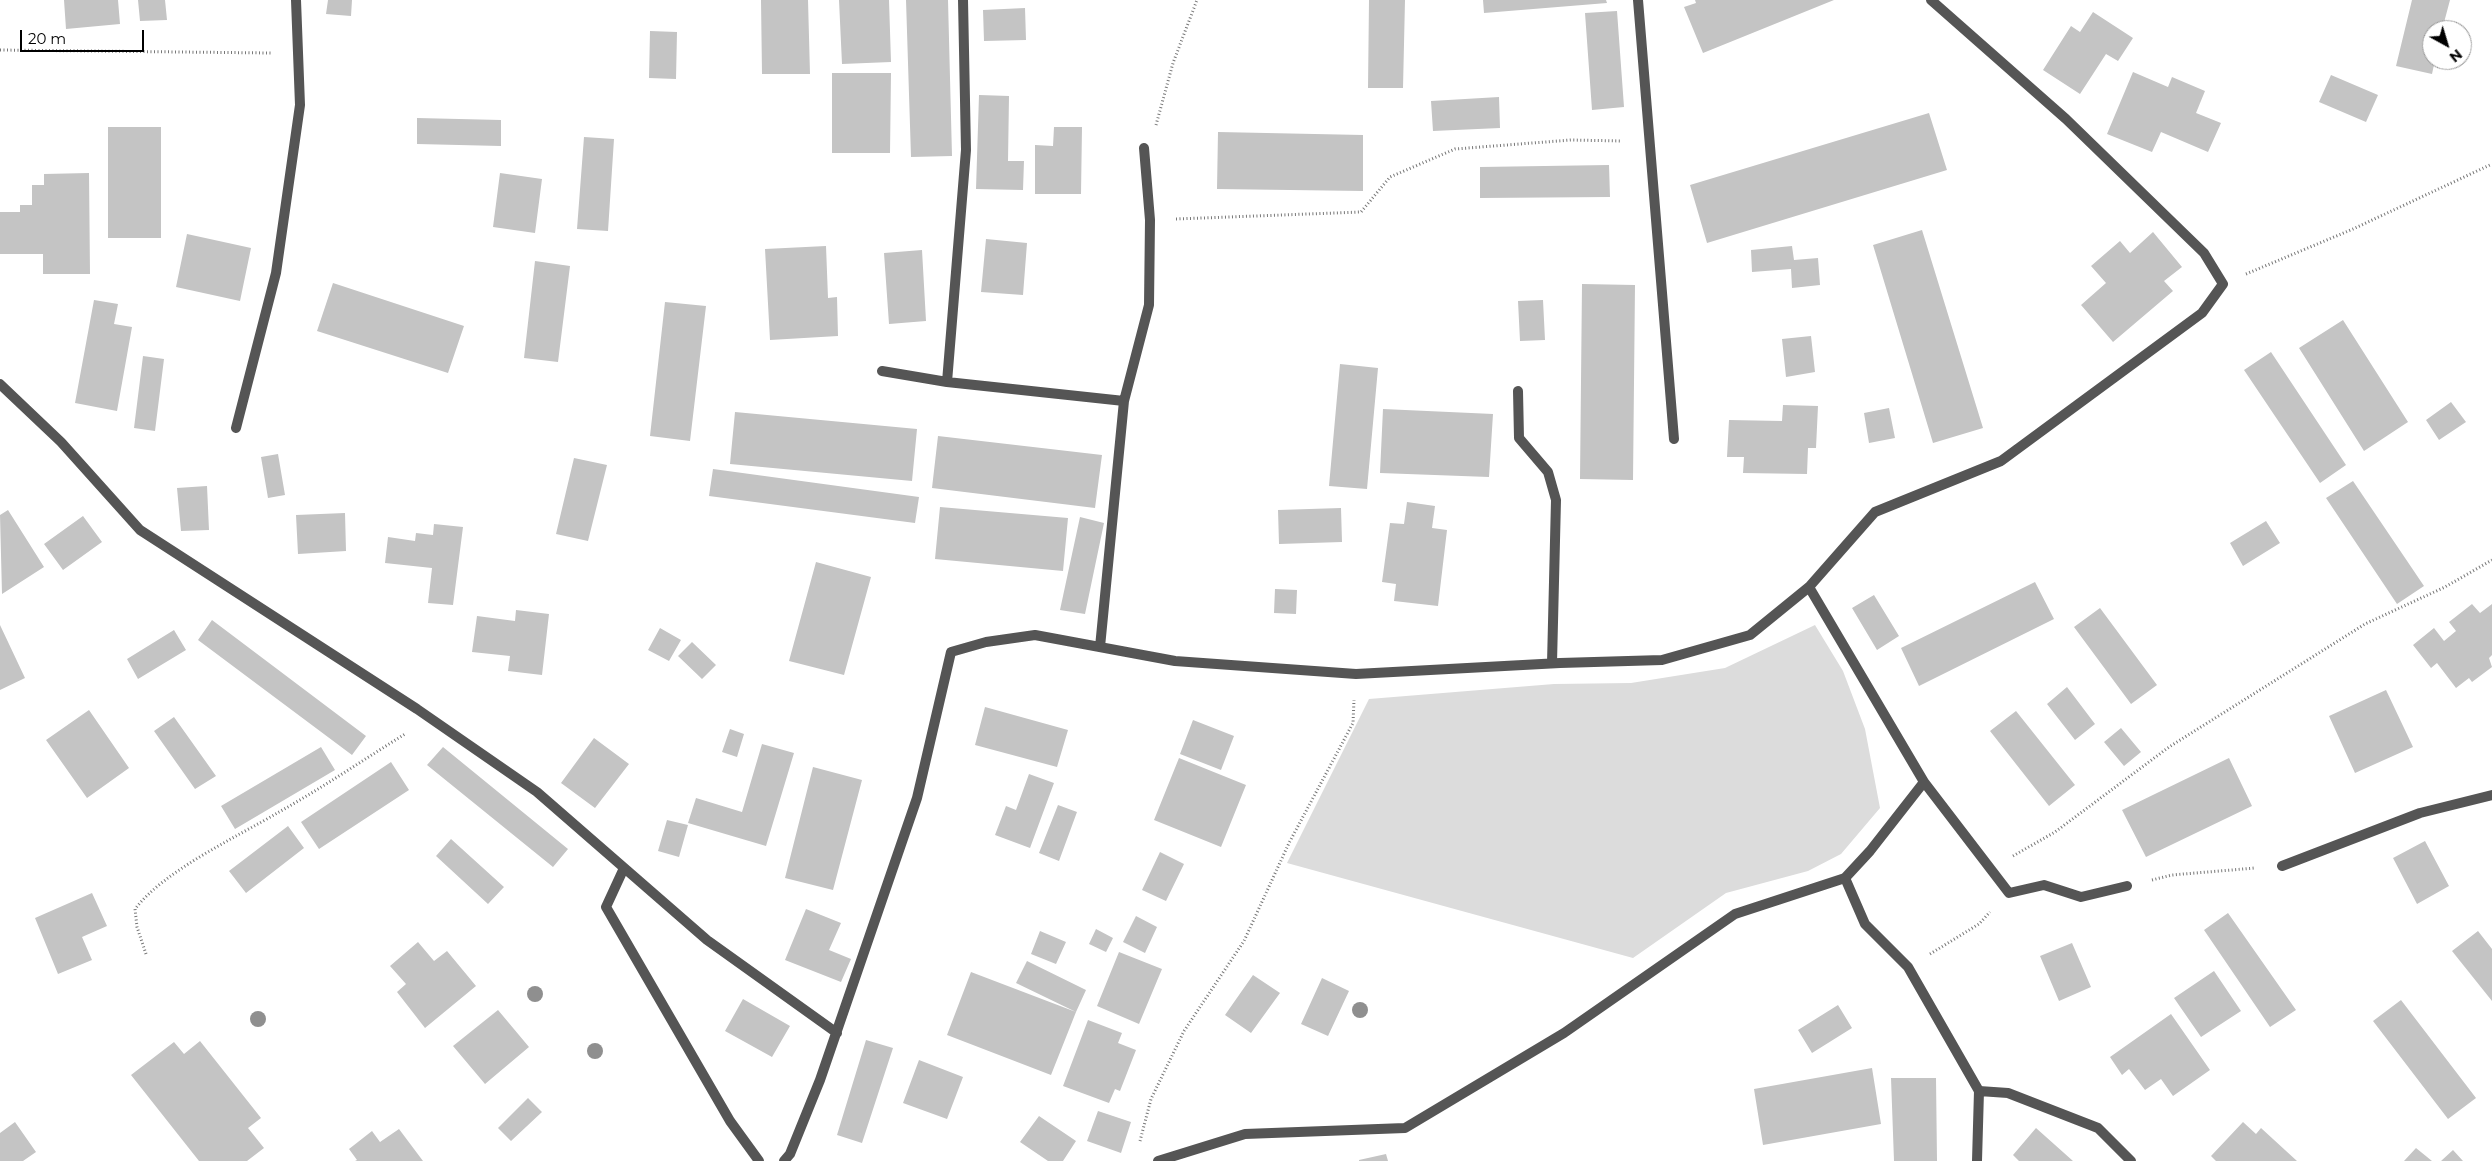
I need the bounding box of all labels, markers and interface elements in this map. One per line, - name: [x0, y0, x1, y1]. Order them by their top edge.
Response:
- scale bar: [22, 20, 146, 52]
- north arrow: [2422, 20, 2472, 70]
- text: 20 m: [28, 29, 66, 48]
- text: N: [2446, 45, 2466, 66]

